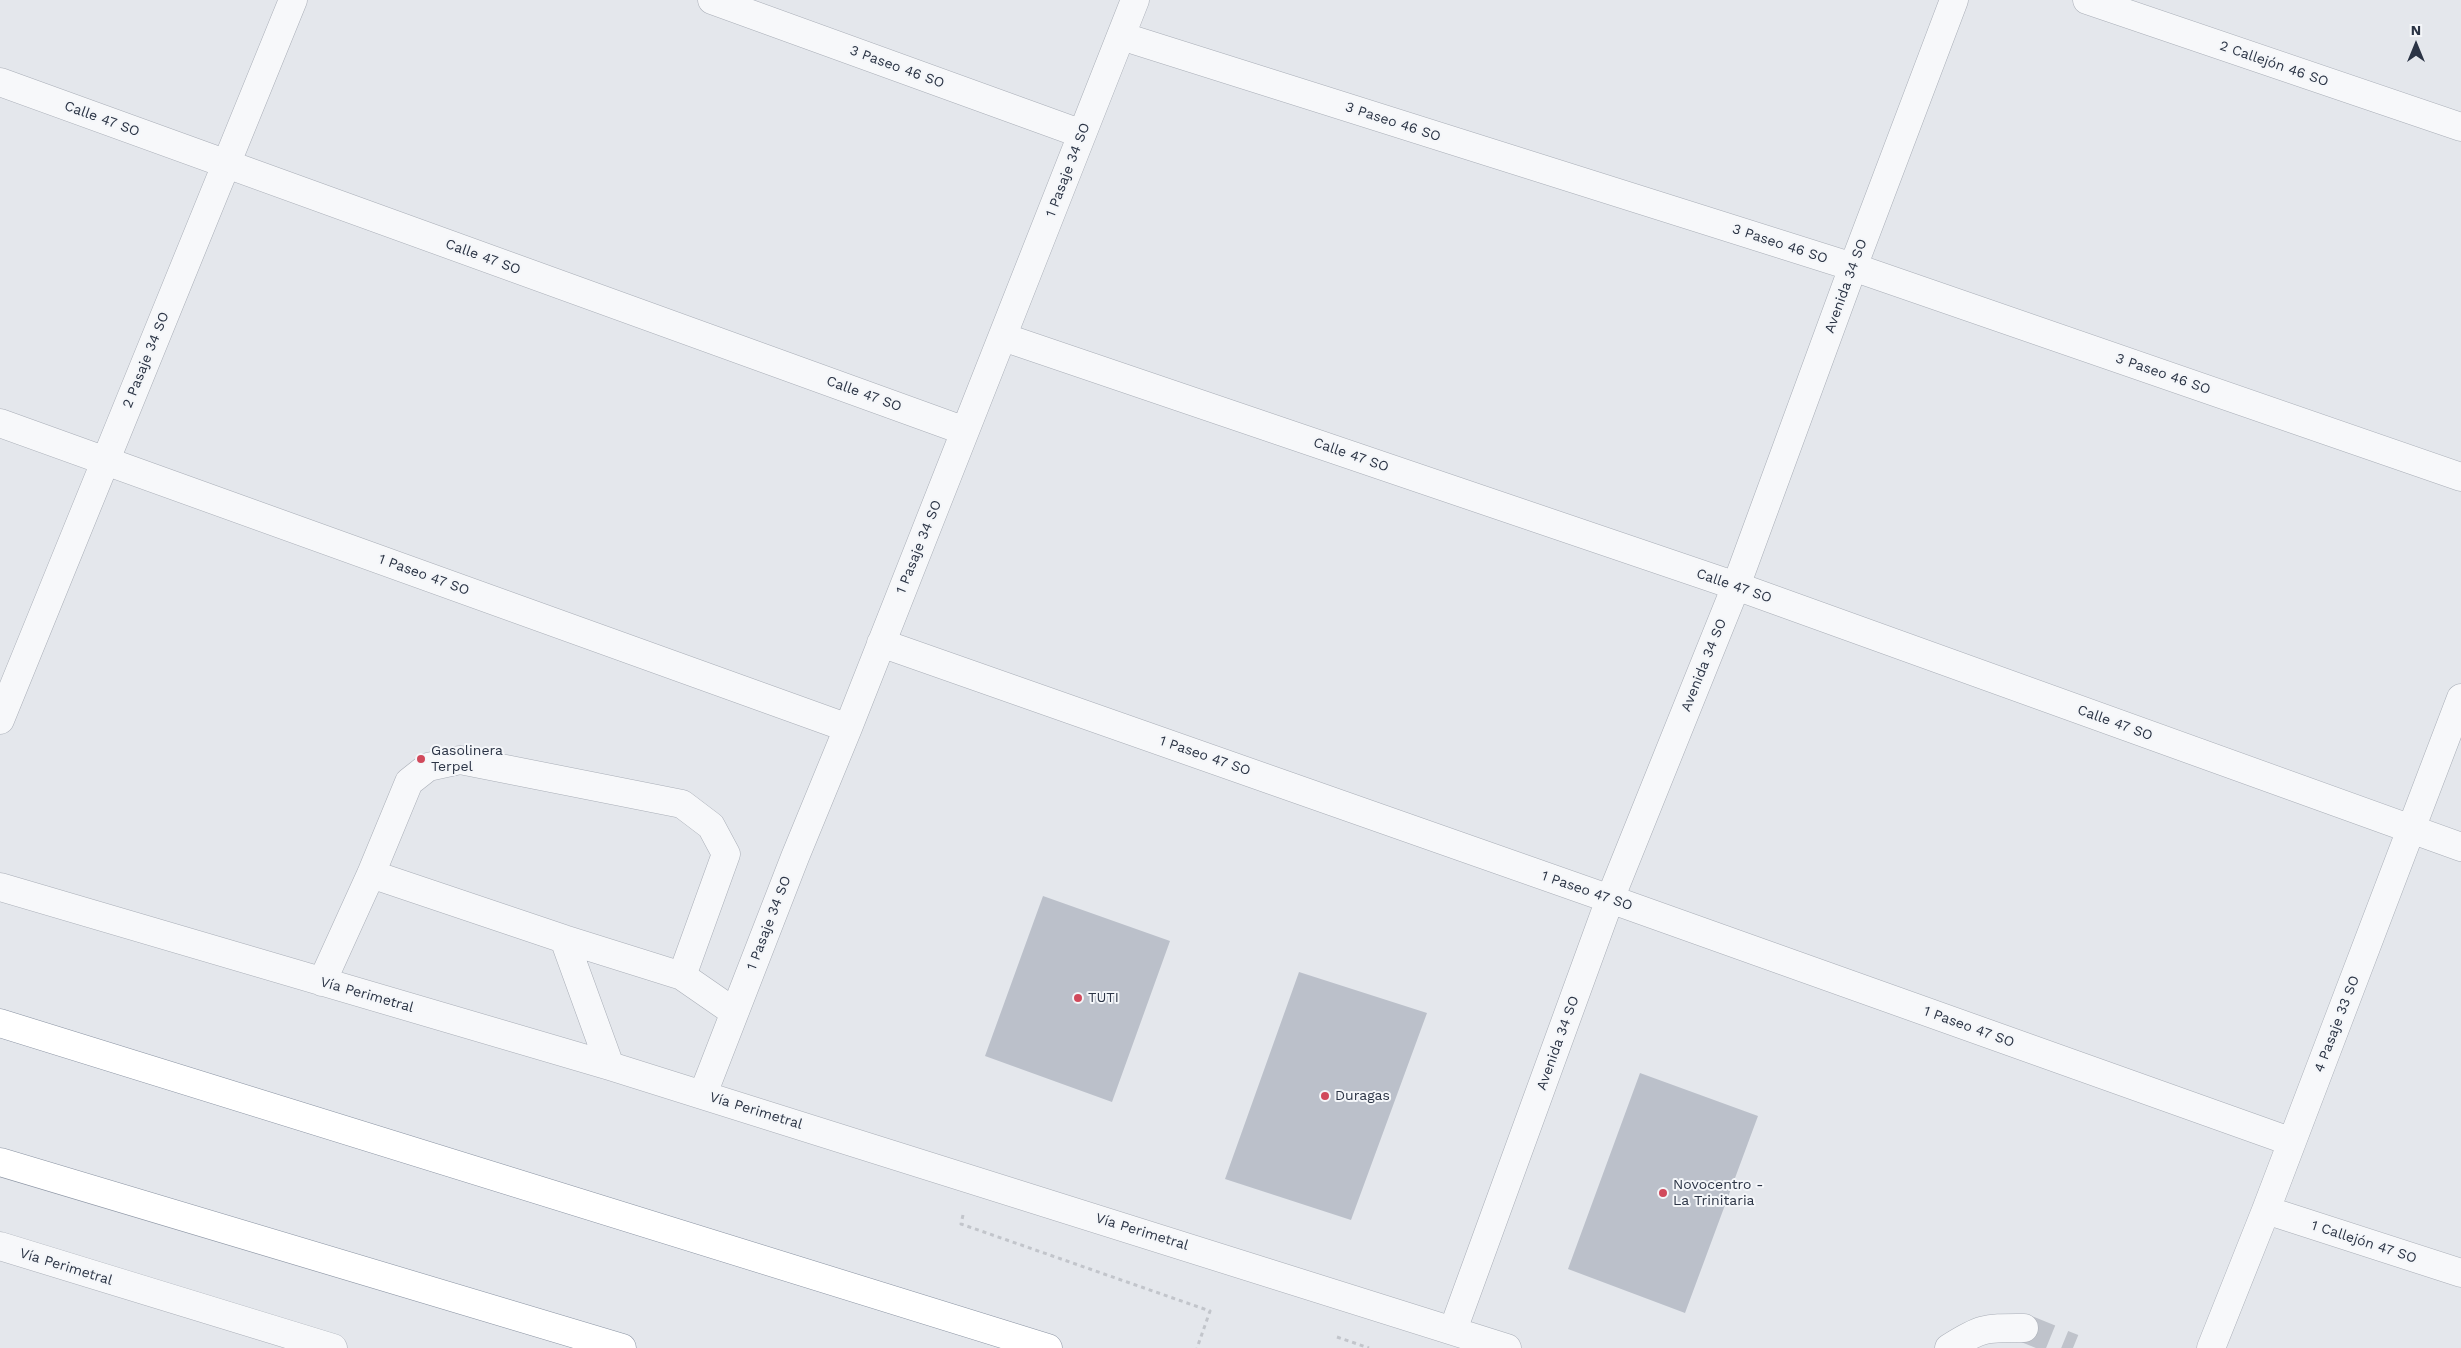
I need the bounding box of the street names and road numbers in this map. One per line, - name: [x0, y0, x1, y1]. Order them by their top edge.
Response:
- street label: 2 Callejón 46 SO: [2217, 38, 2331, 90]
- street label: 3 Paseo 46 SO: [847, 42, 947, 92]
- street label: Calle 47 SO: [62, 98, 142, 140]
- street label: 3 Paseo 46 SO: [1343, 99, 1443, 145]
- street label: 1 Pasaje 34 SO: [1042, 121, 1094, 219]
- street label: 3 Paseo 46 SO: [1730, 221, 1830, 267]
- street label: Calle 47 SO: [443, 236, 523, 278]
- street label: Avenida 34 SO: [1821, 237, 1871, 335]
- street label: 2 Pasaje 34 SO: [119, 309, 173, 411]
- street label: 3 Paseo 46 SO: [2113, 350, 2213, 398]
- street label: Calle 47 SO: [824, 373, 904, 415]
- street label: Calle 47 SO: [1311, 434, 1391, 476]
- street label: 1 Pasaje 34 SO: [893, 498, 945, 596]
- street label: 1 Paseo 47 SO: [376, 551, 472, 599]
- street label: Calle 47 SO: [1694, 565, 1774, 607]
- street label: Avenida 34 SO: [1678, 616, 1730, 714]
- street label: Calle 47 SO: [2075, 702, 2155, 744]
- street label: 1 Paseo 47 SO: [1157, 733, 1253, 779]
- street label: 1 Paseo 47 SO: [1539, 868, 1635, 914]
- street label: 1 Pasaje 34 SO: [743, 874, 795, 972]
- street label: 4 Pasaje 33 SO: [2311, 973, 2363, 1075]
- street label: Vía Perimetral: [318, 974, 416, 1016]
- street label: Avenida 34 SO: [1533, 994, 1583, 1092]
- street label: 1 Paseo 47 SO: [1921, 1003, 2017, 1051]
- street label: Vía Perimetral: [708, 1089, 804, 1133]
- street label: Vía Perimetral: [1094, 1210, 1190, 1254]
- street label: 1 Callejón 47 SO: [2309, 1217, 2419, 1267]
- street label: Vía Perimetral: [18, 1245, 114, 1289]

